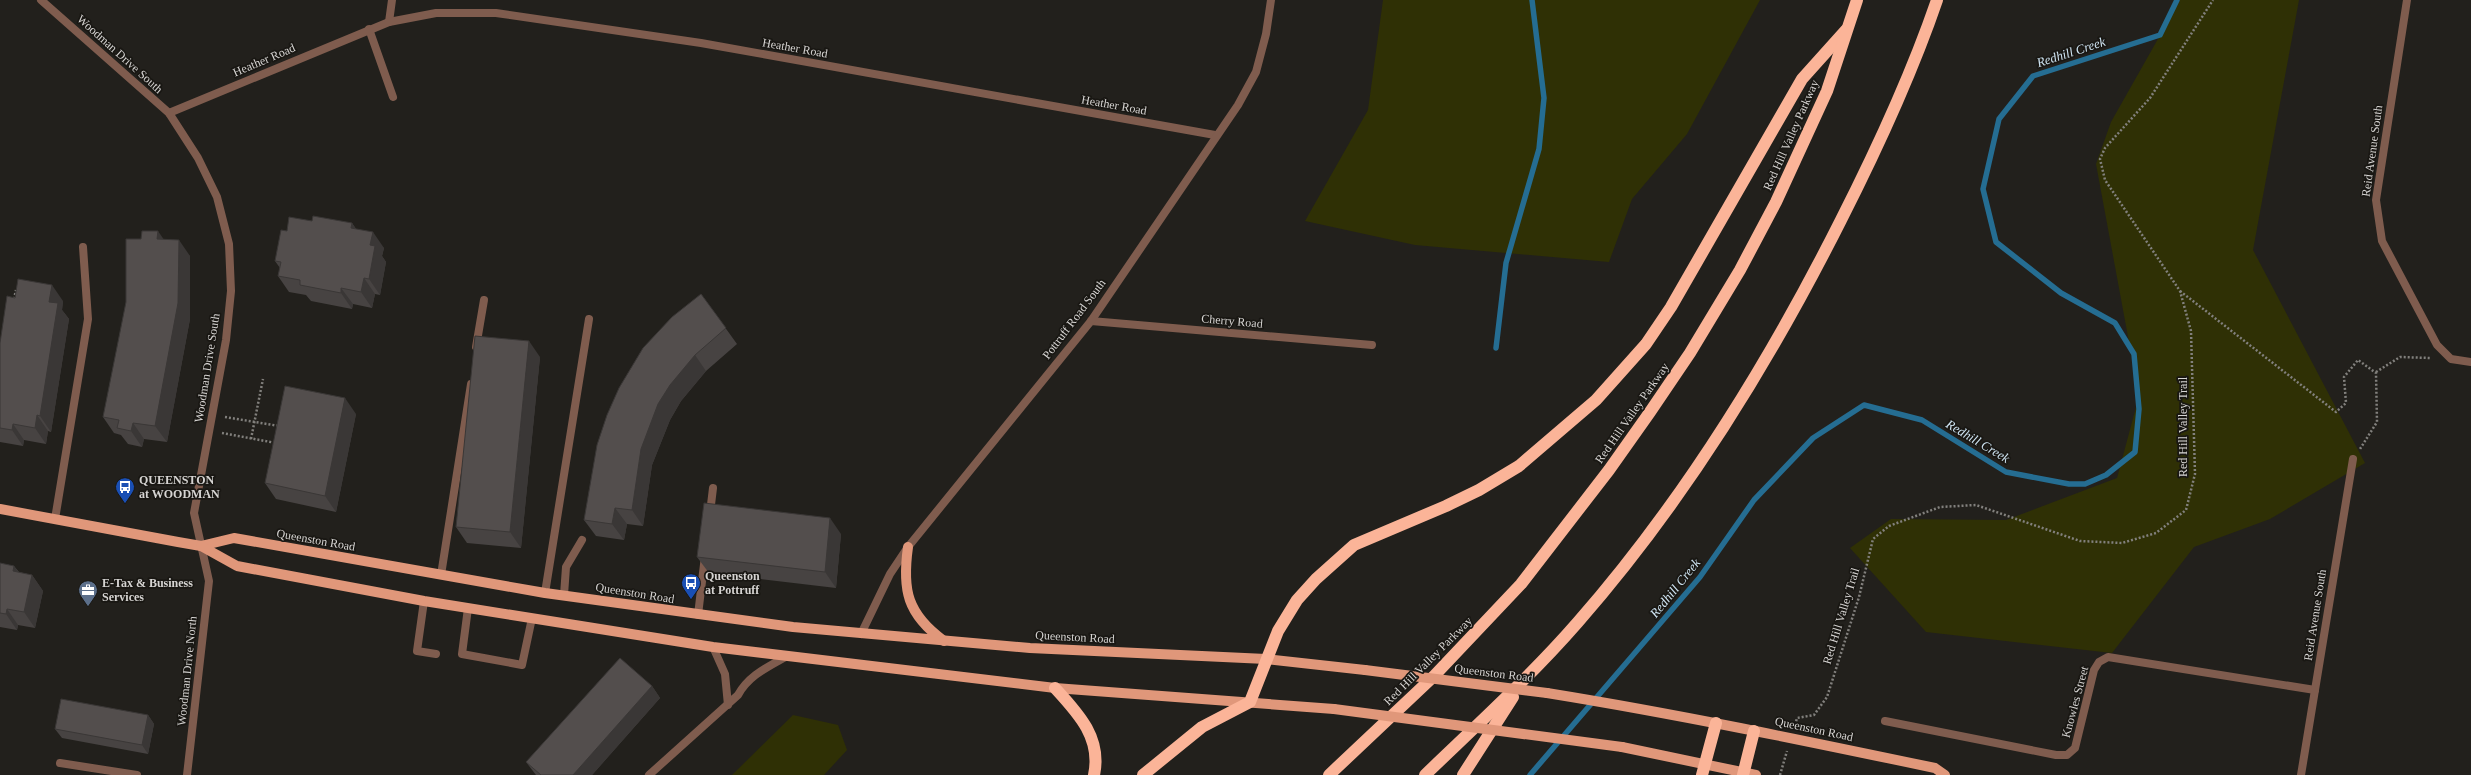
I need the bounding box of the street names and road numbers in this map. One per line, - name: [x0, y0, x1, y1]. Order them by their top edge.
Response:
- street label: Woodman Drive South: [74, 12, 166, 96]
- street label: Heather Road: [761, 35, 829, 61]
- street label: Heather Road: [231, 41, 297, 79]
- street label: Red Hill Valley Parkway: [1760, 78, 1822, 192]
- street label: Heather Road: [1080, 92, 1148, 118]
- street label: Reid Avenue South: [2359, 104, 2385, 198]
- street label: Pottruff Road South: [1039, 276, 1109, 362]
- street label: Cherry Road: [1201, 311, 1263, 331]
- street label: Woodman Drive South: [191, 312, 223, 424]
- street label: Red Hill Valley Parkway: [1592, 360, 1672, 466]
- street label: Red Hill Valley Trail: [2176, 376, 2190, 477]
- street label: Queenston Road: [276, 526, 356, 554]
- street label: Red Hill Valley Trail: [1820, 565, 1863, 666]
- street label: Reid Avenue South: [2301, 568, 2329, 662]
- street label: Queenston Road: [595, 580, 675, 606]
- street label: Red Hill Valley Parkway: [1381, 614, 1475, 708]
- street label: Woodman Drive North: [174, 615, 200, 727]
- street label: Queenston Road: [1035, 628, 1115, 646]
- street label: Queenston Road: [1454, 661, 1534, 685]
- street label: Knowles Street: [2059, 664, 2091, 739]
- street label: Queenston Road: [1774, 714, 1854, 744]

